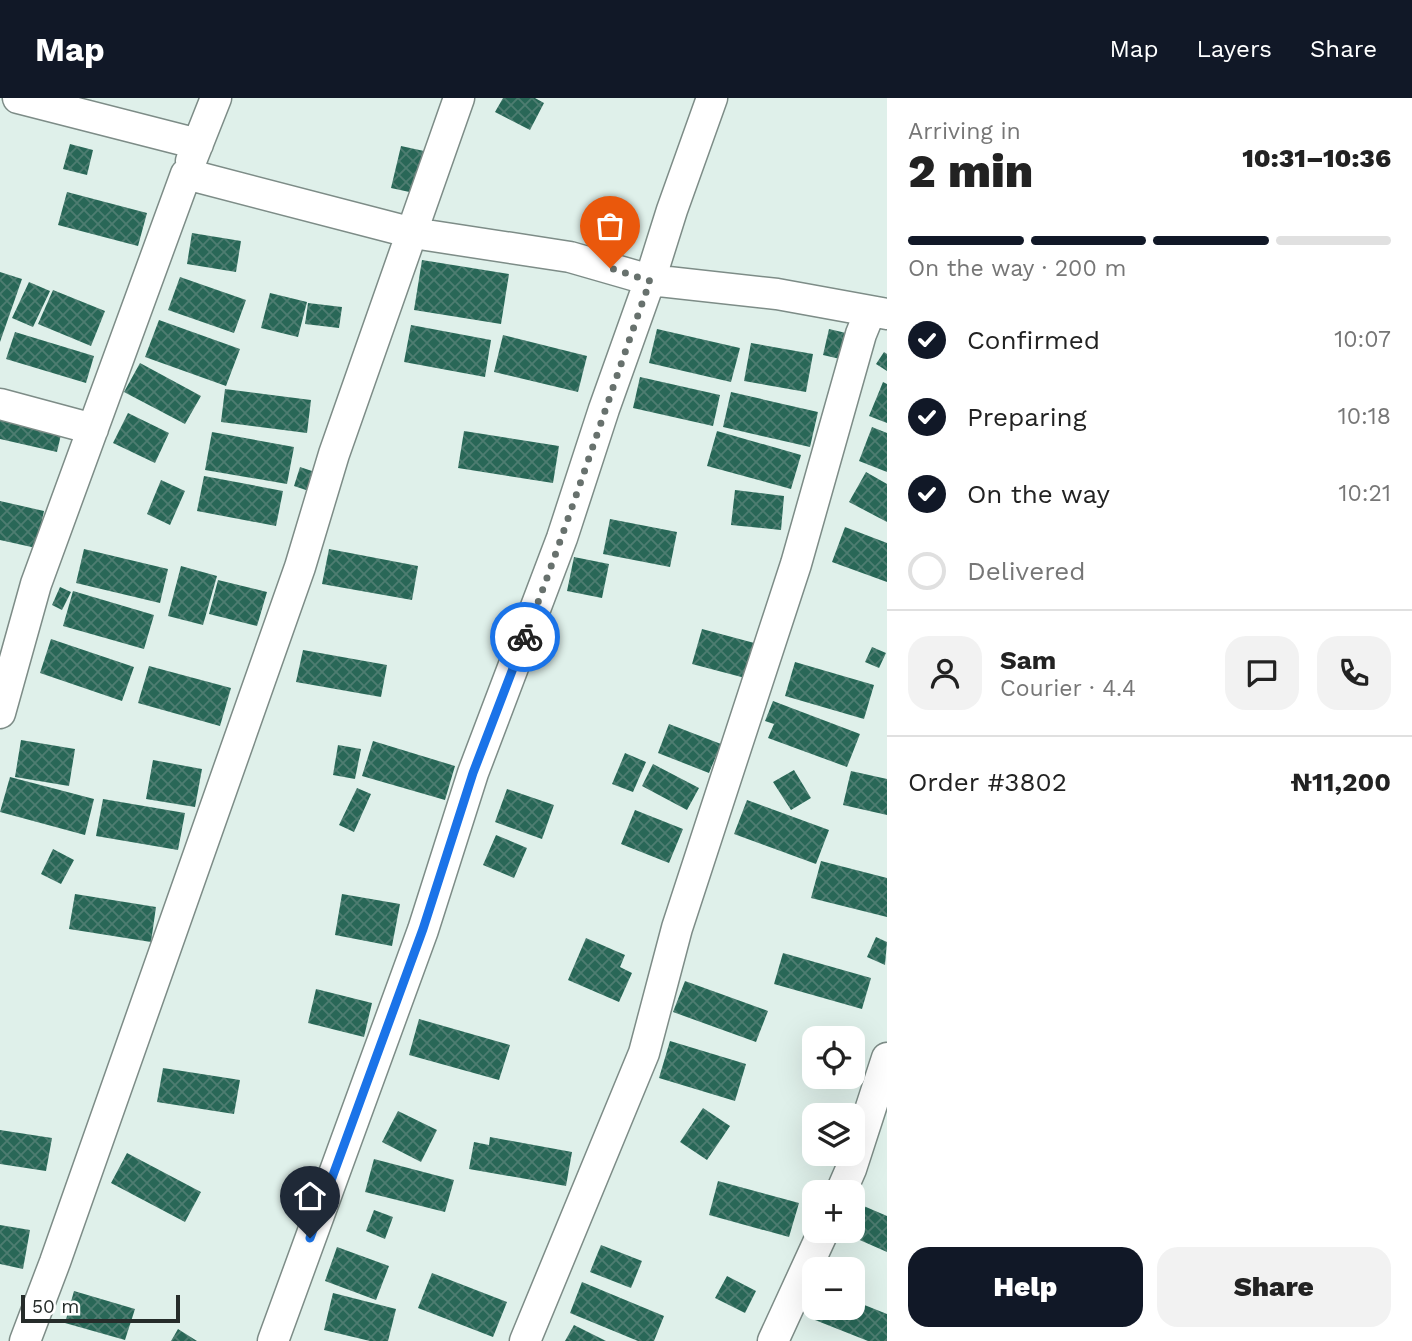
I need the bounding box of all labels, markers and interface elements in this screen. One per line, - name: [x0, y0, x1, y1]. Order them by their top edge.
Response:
- text: Map: [35, 30, 105, 69]
- text: Map: [1110, 35, 1158, 63]
- text: Layers: [1196, 35, 1272, 63]
- text: Share: [1310, 35, 1377, 63]
- text: Arriving in: [908, 118, 1021, 145]
- text: 10:31–10:36: [1242, 143, 1391, 173]
- text: 2 min: [908, 144, 1033, 198]
- pin: [580, 196, 640, 268]
- icon: bag: [591, 207, 629, 245]
- text: On the way · 200 m: [908, 255, 1126, 282]
- icon: check: [908, 321, 946, 359]
- text: Confirmed: [967, 325, 1100, 355]
- text: 10:07: [1334, 326, 1391, 353]
- icon: check: [908, 398, 946, 436]
- text: Preparing: [967, 402, 1087, 432]
- text: 10:18: [1338, 403, 1391, 430]
- icon: check: [908, 475, 946, 513]
- text: On the way: [967, 479, 1110, 509]
- text: 10:21: [1339, 480, 1391, 507]
- text: Delivered: [967, 556, 1086, 586]
- courier: [490, 602, 560, 672]
- icon: bike: [506, 618, 544, 656]
- button: person: [908, 636, 982, 710]
- button: chat: [1225, 636, 1299, 710]
- button: phone: [1317, 636, 1391, 710]
- text: Sam: [1000, 645, 1056, 675]
- text: Courier · 4.4: [1000, 675, 1136, 702]
- text: Order #3802: [908, 767, 1067, 797]
- text: ₦11,200: [1291, 767, 1391, 797]
- map controls: [802, 1026, 865, 1320]
- button: locate: [802, 1026, 865, 1089]
- button: layers: [802, 1103, 865, 1166]
- pin: [280, 1166, 340, 1238]
- icon: home: [291, 1177, 329, 1215]
- button: +: [802, 1180, 865, 1243]
- button: Help: [908, 1247, 1143, 1327]
- button: Share: [1157, 1247, 1391, 1327]
- button: −: [802, 1257, 865, 1320]
- scale bar: [21, 1292, 180, 1324]
- text: 50 m: [32, 1295, 79, 1318]

